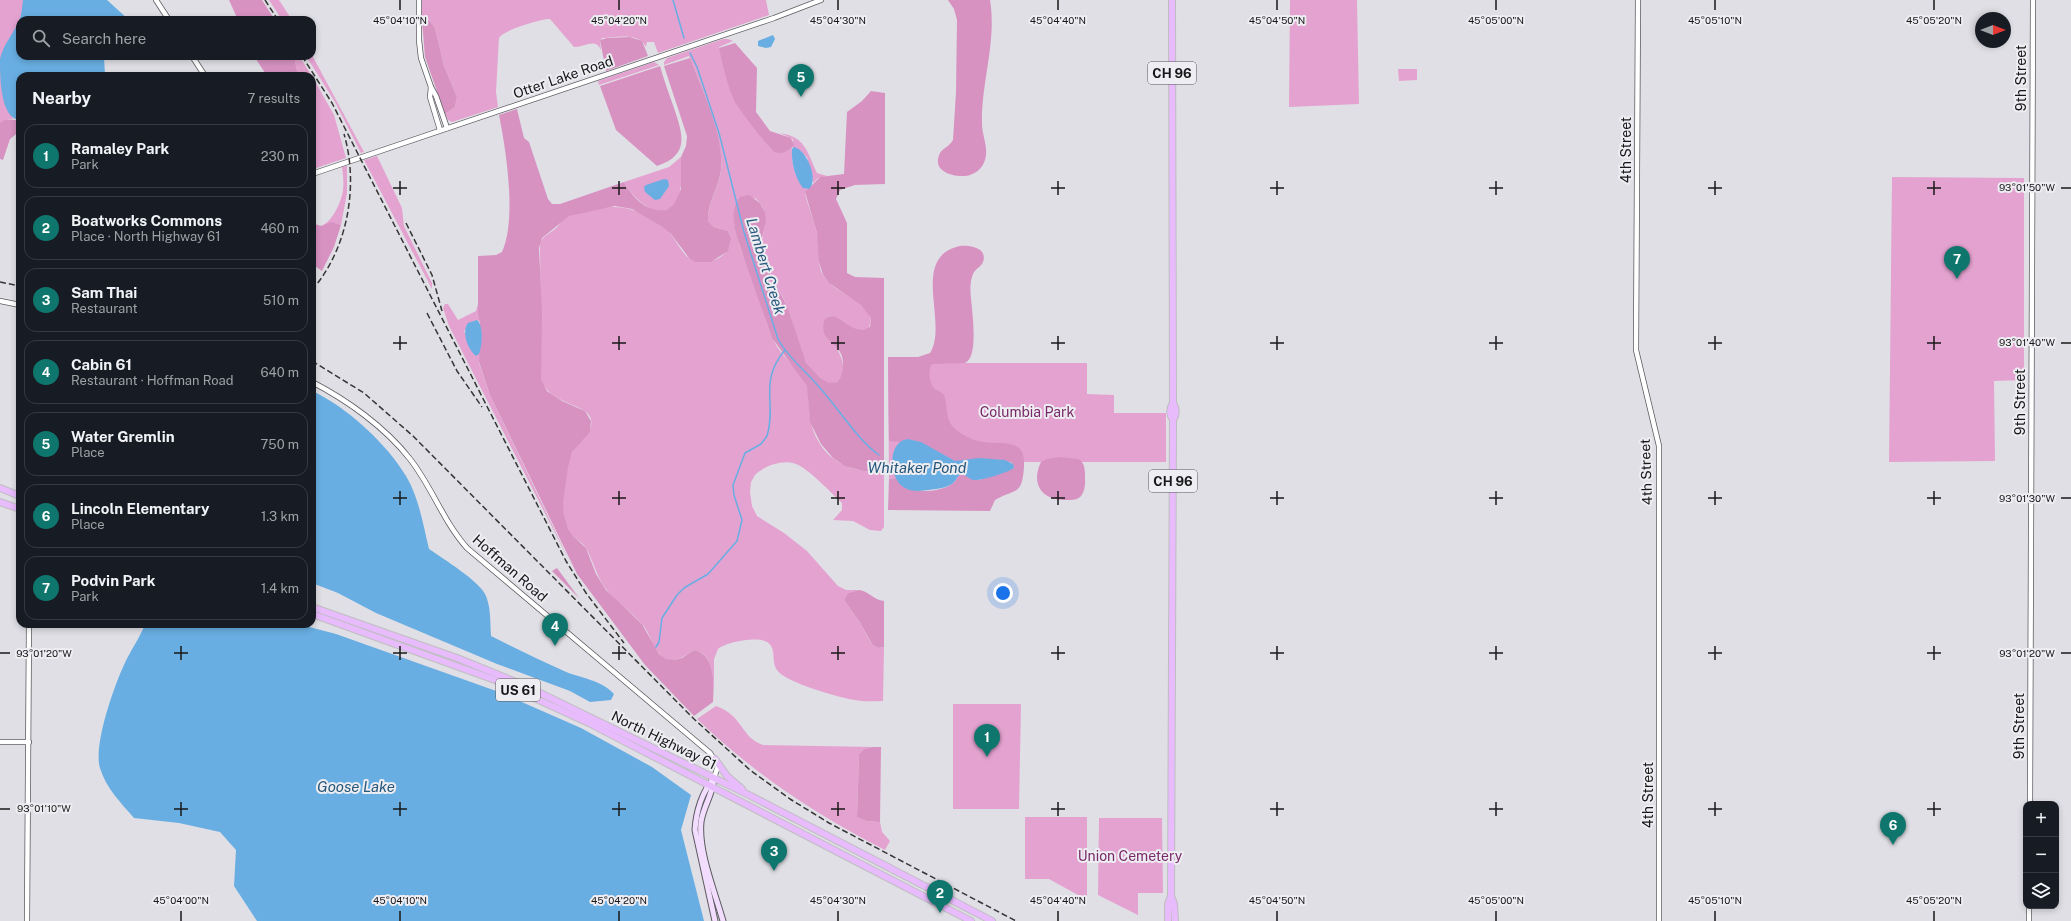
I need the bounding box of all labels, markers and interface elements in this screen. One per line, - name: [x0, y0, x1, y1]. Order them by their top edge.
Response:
- north arrow: [1975, 12, 2011, 48]
- text: 45°04'10"N: [373, 14, 427, 26]
- text: 45°04'20"N: [591, 14, 647, 26]
- text: 45°04'30"N: [810, 14, 866, 26]
- text: 45°04'40"N: [1030, 14, 1086, 26]
- text: 45°04'50"N: [1249, 14, 1305, 26]
- text: 45°05'00"N: [1468, 14, 1524, 26]
- text: 45°05'10"N: [1688, 14, 1742, 26]
- text: 45°05'20"N: [1906, 14, 1962, 26]
- search box: [16, 16, 316, 60]
- icon: search: [30, 27, 52, 49]
- text: Search here: [62, 30, 146, 47]
- street label: 9th Street: [2013, 45, 2029, 111]
- street label: Otter Lake Road: [511, 52, 615, 102]
- road number: CH 96: [1148, 62, 1196, 84]
- pin: 5: [788, 64, 814, 97]
- text: Nearby: [32, 88, 91, 108]
- text: 7 results: [247, 91, 300, 106]
- street label: 4th Street: [1618, 117, 1634, 183]
- text: Ramaley Park: [71, 140, 169, 157]
- text: 1: [43, 149, 49, 164]
- text: 230 m: [261, 149, 299, 164]
- text: Park: [71, 157, 99, 172]
- text: 93°01'50"W: [1999, 181, 2056, 193]
- text: Boatworks Commons: [71, 212, 222, 229]
- water label: Lambert Creek: [743, 216, 789, 317]
- text: 2: [42, 221, 50, 236]
- text: 460 m: [260, 221, 299, 236]
- text: Place · North Highway 61: [71, 229, 220, 244]
- pin: 7: [1944, 246, 1970, 279]
- text: Sam Thai: [71, 284, 137, 301]
- text: 3: [42, 293, 50, 308]
- text: 510 m: [263, 293, 299, 308]
- text: Restaurant: [71, 301, 137, 316]
- text: 93°01'40"W: [1999, 336, 2055, 348]
- text: Cabin 61: [71, 356, 132, 373]
- text: 4: [42, 365, 50, 380]
- text: 640 m: [260, 365, 299, 380]
- street label: 9th Street: [2012, 369, 2028, 435]
- text: Restaurant · Hoffman Road: [71, 373, 234, 388]
- park label: Columbia Park: [980, 404, 1074, 420]
- text: Water Gremlin: [71, 428, 175, 445]
- text: 5: [42, 437, 50, 452]
- text: 750 m: [261, 437, 299, 452]
- street label: 4th Street: [1637, 438, 1655, 506]
- text: Place: [71, 445, 105, 460]
- water label: Whitaker Pond: [868, 459, 967, 476]
- road number: CH 96: [1149, 470, 1197, 492]
- text: 93°01'30"W: [1999, 492, 2055, 504]
- text: Lincoln Elementary: [71, 500, 209, 517]
- text: 6: [42, 509, 50, 524]
- text: 1.3 km: [261, 509, 299, 524]
- text: Place: [71, 517, 105, 532]
- street label: Hoffman Road: [469, 531, 551, 605]
- text: Podvin Park: [71, 572, 155, 589]
- text: 7: [42, 581, 50, 596]
- text: 1.4 km: [261, 581, 299, 596]
- your location: [993, 583, 1013, 603]
- text: Park: [71, 589, 99, 604]
- pin: 4: [542, 613, 568, 646]
- text: 93°01'20"W: [16, 647, 72, 659]
- text: 93°01'20"W: [1999, 647, 2055, 659]
- road number: US 61: [496, 679, 540, 701]
- street label: 9th Street: [2011, 693, 2027, 759]
- street label: North Highway 61: [609, 708, 719, 772]
- pin: 1: [974, 724, 1000, 757]
- street label: 4th Street: [1640, 762, 1656, 828]
- water label: Goose Lake: [317, 778, 395, 795]
- map controls: [2023, 801, 2059, 909]
- button: +: [2023, 801, 2059, 837]
- text: 93°01'10"W: [17, 802, 71, 814]
- pin: 6: [1880, 812, 1906, 845]
- button: −: [2023, 837, 2059, 873]
- pin: 3: [761, 838, 787, 871]
- park label: Union Cemetery: [1078, 848, 1183, 864]
- button: layers: [2023, 873, 2059, 909]
- pin: 2: [927, 880, 953, 913]
- text: 45°04'00"N: [153, 894, 209, 906]
- text: 45°04'10"N: [373, 894, 427, 906]
- text: 45°04'20"N: [591, 894, 647, 906]
- text: 45°04'30"N: [810, 894, 866, 906]
- text: 45°04'40"N: [1030, 894, 1086, 906]
- text: 45°04'50"N: [1249, 894, 1305, 906]
- text: 45°05'00"N: [1468, 894, 1524, 906]
- text: 45°05'10"N: [1688, 894, 1742, 906]
- text: 45°05'20"N: [1906, 894, 1962, 906]

